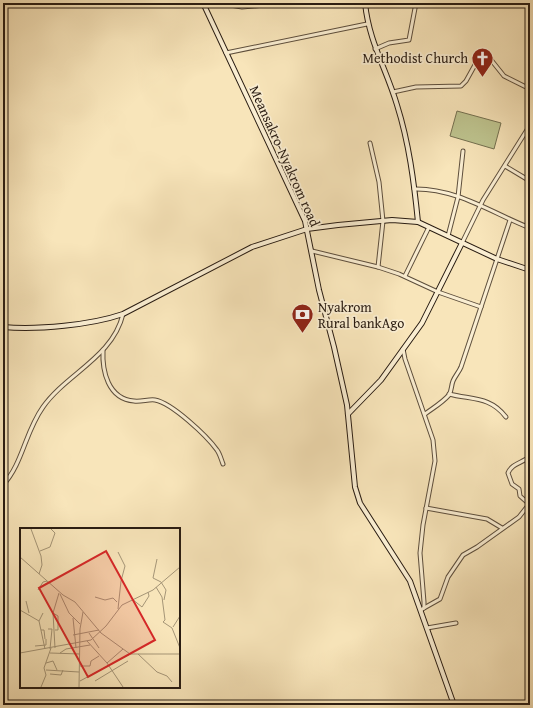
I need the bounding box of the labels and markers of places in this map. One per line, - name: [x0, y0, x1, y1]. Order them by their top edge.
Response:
- church icon: Methodist Church: [470, 45, 496, 78]
- place label: Methodist Church: [363, 48, 468, 68]
- place label: Nyakrom Rural bankAgo: [318, 297, 404, 333]
- bank icon: Nyakrom Rural bankAgo: [289, 302, 315, 335]

